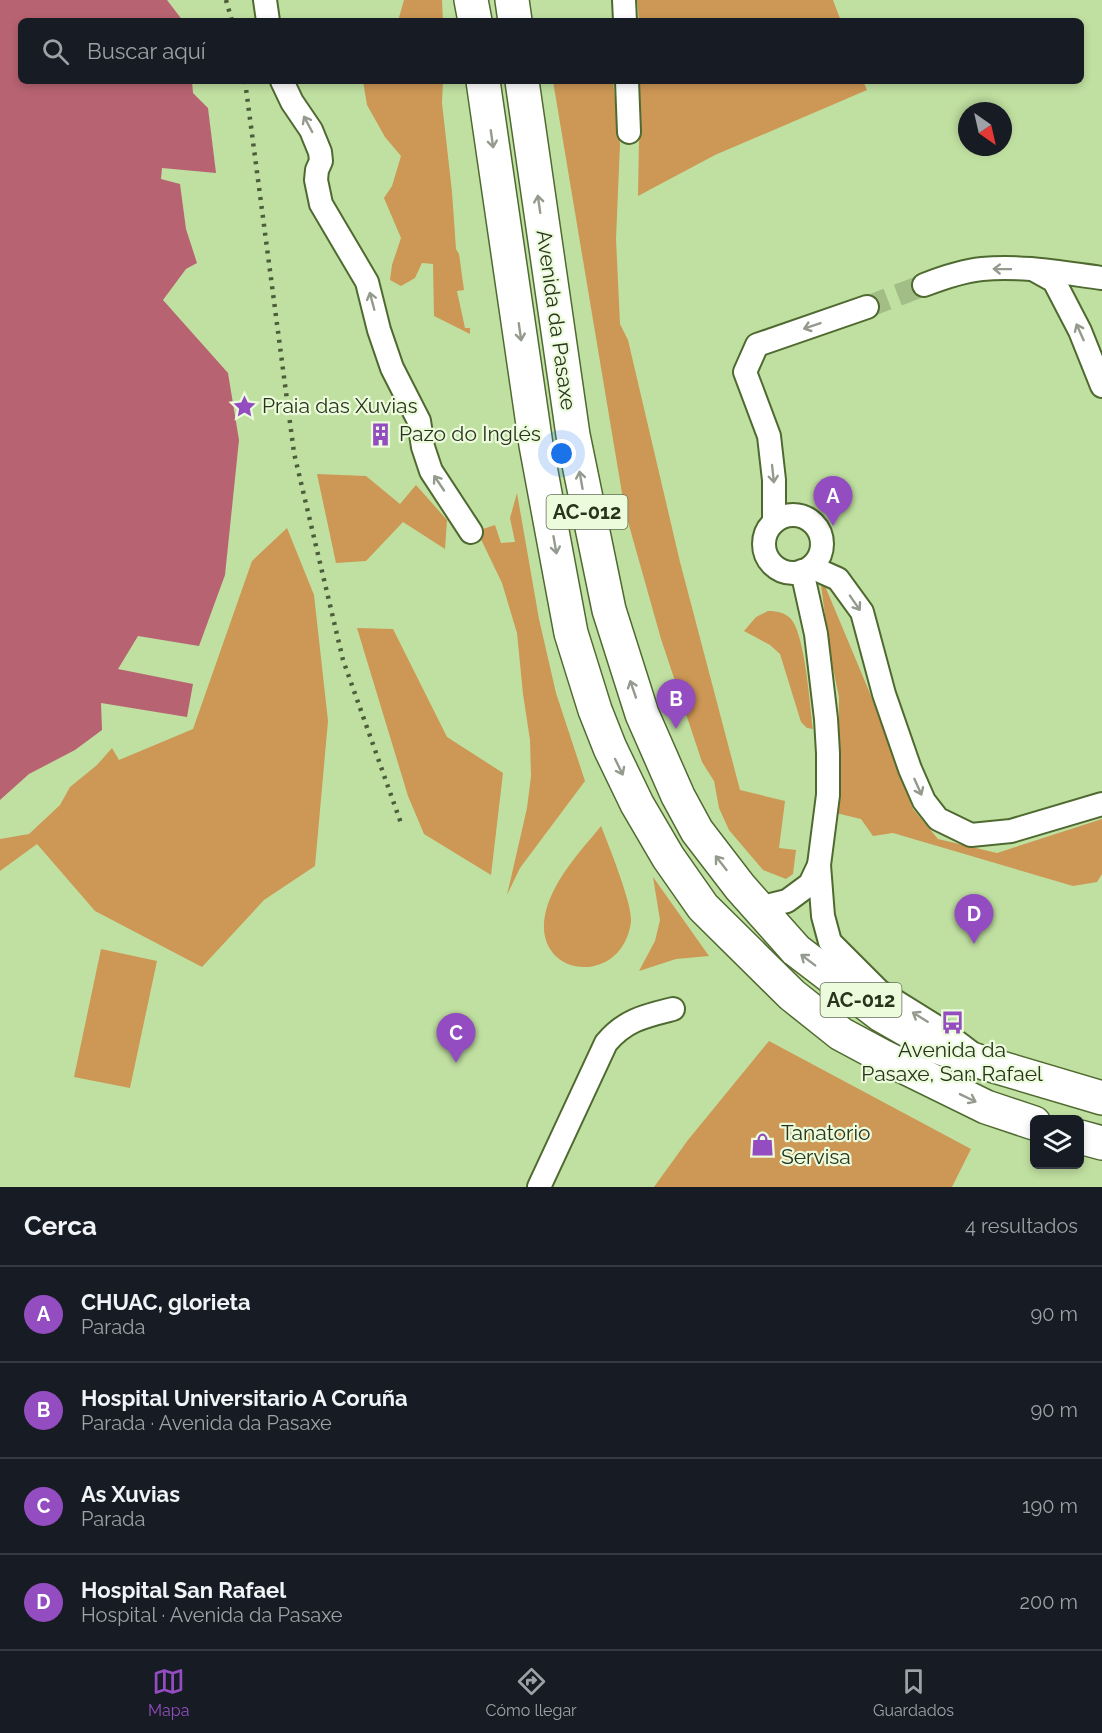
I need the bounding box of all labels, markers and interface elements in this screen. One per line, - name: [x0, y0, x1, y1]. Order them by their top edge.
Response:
- search box: [18, 18, 1084, 84]
- icon: search: [39, 35, 72, 68]
- text: Buscar aquí: [87, 38, 206, 64]
- north arrow: [958, 102, 1012, 156]
- one-way arrow: [301, 115, 313, 133]
- one-way arrow: [486, 128, 497, 148]
- one-way arrow: [533, 195, 544, 215]
- street label: Avenida da Pasaxe: [531, 228, 582, 412]
- one-way arrow: [993, 263, 1013, 275]
- one-way arrow: [366, 292, 377, 311]
- one-way arrow: [514, 321, 525, 341]
- one-way arrow: [803, 321, 822, 332]
- one-way arrow: [1074, 324, 1085, 342]
- place icon: Praia das Xuvias: [231, 393, 257, 419]
- place label: Praia das Xuvias: [262, 393, 418, 418]
- building icon: Pazo do Inglés: [368, 421, 394, 447]
- place label: Pazo do Inglés: [399, 421, 541, 446]
- your location: [547, 439, 576, 468]
- one-way arrow: [768, 464, 779, 484]
- one-way arrow: [575, 471, 586, 490]
- one-way arrow: [433, 475, 445, 491]
- pin: A: [814, 476, 852, 526]
- road number: AC-012: [546, 495, 628, 529]
- one-way arrow: [550, 535, 561, 554]
- one-way arrow: [849, 594, 861, 610]
- one-way arrow: [627, 680, 638, 699]
- pin: B: [656, 680, 696, 729]
- one-way arrow: [614, 758, 626, 776]
- one-way arrow: [913, 777, 924, 795]
- one-way arrow: [714, 855, 727, 871]
- pin: D: [954, 894, 994, 944]
- one-way arrow: [801, 953, 817, 966]
- road number: AC-012: [820, 983, 902, 1017]
- bus stop icon: Avenida da Pasaxe, San Rafael: [939, 1009, 965, 1035]
- one-way arrow: [912, 1010, 929, 1022]
- pin: C: [436, 1014, 476, 1063]
- place label: Avenida da Pasaxe, San Rafael: [861, 1037, 1043, 1086]
- one-way arrow: [958, 1093, 976, 1105]
- map controls: [1030, 1115, 1084, 1169]
- button: layers: [1030, 1115, 1084, 1169]
- place label: Tanatorio Servisa: [781, 1120, 870, 1169]
- shop icon: Tanatorio Servisa: [750, 1132, 776, 1158]
- text: Cerca: [24, 1211, 97, 1241]
- text: 4 resultados: [965, 1214, 1078, 1238]
- text: CHUAC, glorieta: [81, 1289, 251, 1315]
- text: A: [37, 1302, 50, 1326]
- text: 90 m: [1031, 1302, 1078, 1326]
- text: Parada: [81, 1315, 145, 1339]
- text: Hospital Universitario A Coruña: [81, 1385, 408, 1411]
- text: B: [37, 1398, 50, 1422]
- text: 90 m: [1031, 1398, 1078, 1422]
- text: Parada · Avenida da Pasaxe: [81, 1411, 332, 1435]
- text: As Xuvias: [81, 1481, 180, 1507]
- text: C: [37, 1494, 50, 1518]
- text: 190 m: [1022, 1494, 1078, 1518]
- text: Parada: [81, 1507, 145, 1531]
- text: Hospital San Rafael: [81, 1577, 286, 1603]
- text: D: [36, 1590, 51, 1614]
- text: 200 m: [1020, 1590, 1078, 1614]
- text: Hospital · Avenida da Pasaxe: [81, 1603, 343, 1627]
- tab: Mapa: [148, 1665, 189, 1720]
- tab: Cómo llegar: [486, 1665, 577, 1720]
- tab: Guardados: [873, 1665, 954, 1720]

